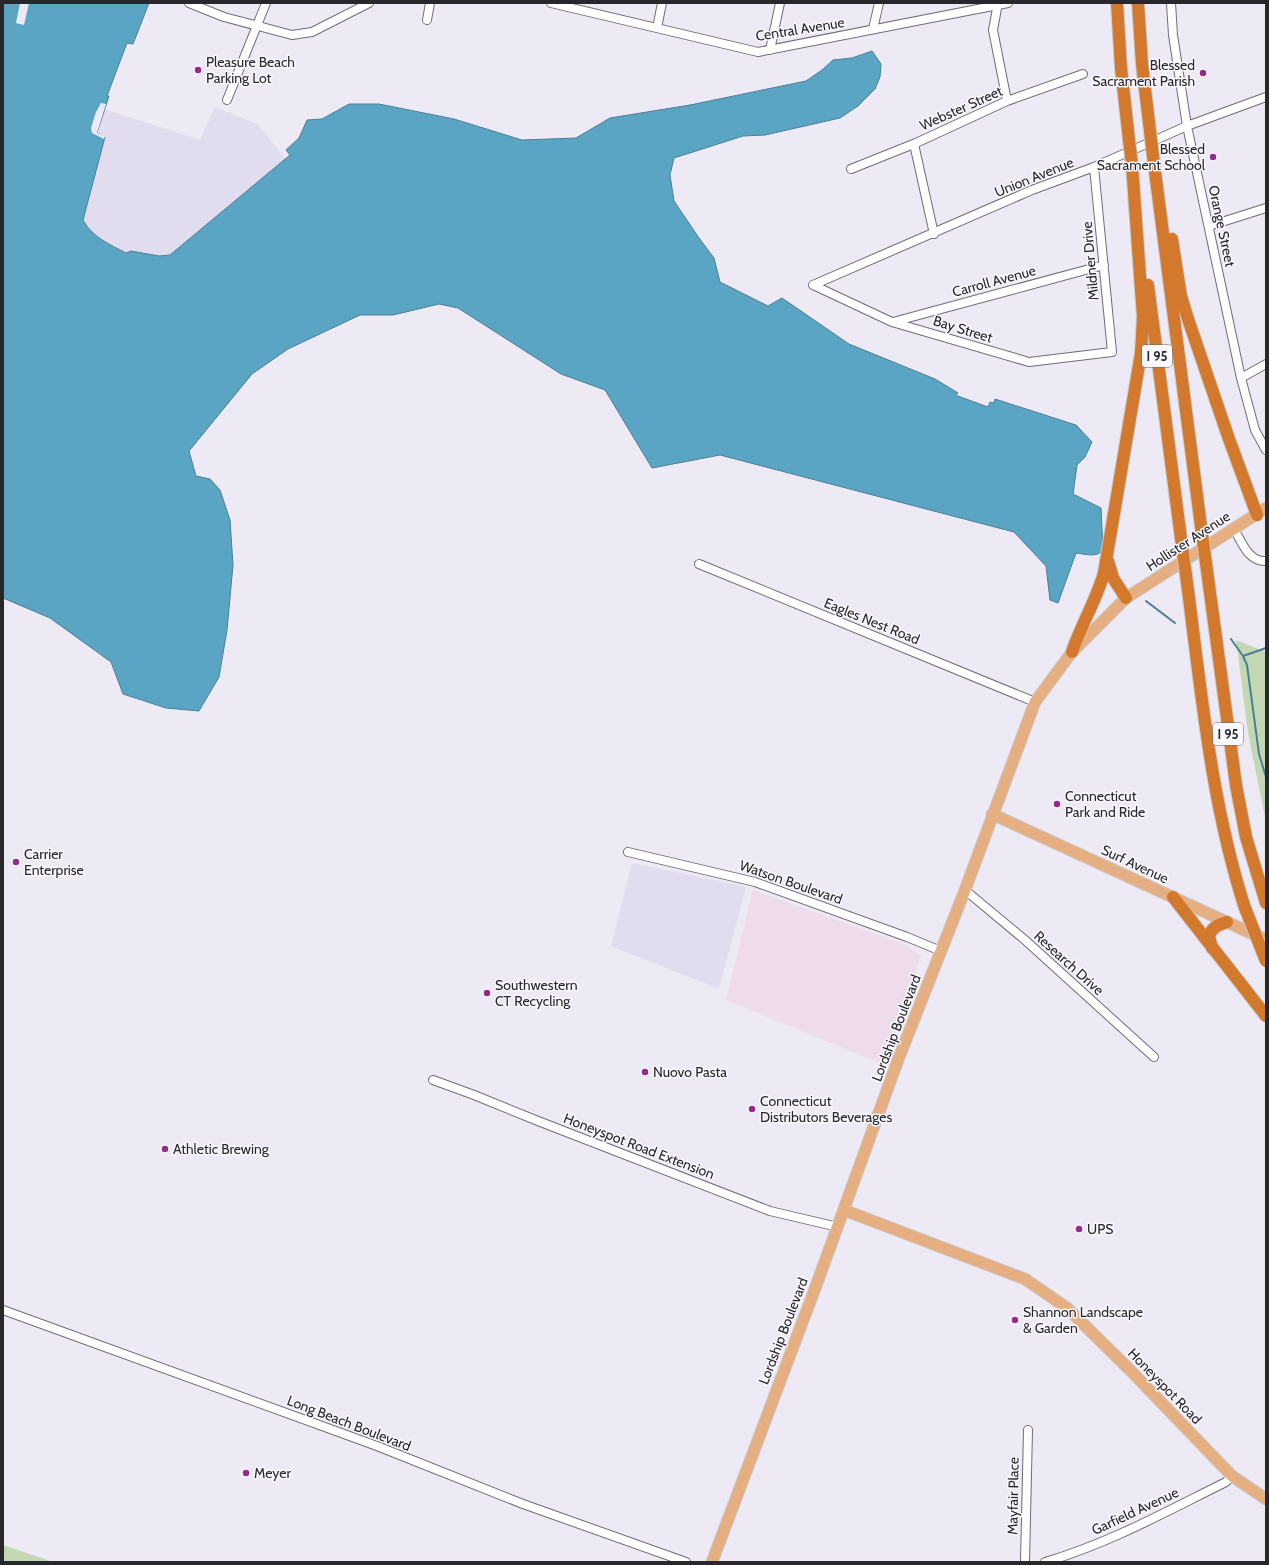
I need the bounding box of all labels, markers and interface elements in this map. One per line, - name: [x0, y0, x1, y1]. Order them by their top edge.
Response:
- street label: Central Avenue: [754, 13, 846, 45]
- place label: Pleasure Beach Parking Lot: [206, 53, 295, 87]
- place label: Blessed Sacrament Parish: [1092, 56, 1195, 90]
- marker: Pleasure Beach Parking Lot: [193, 65, 203, 75]
- marker: Blessed Sacrament Parish: [1198, 68, 1208, 78]
- street label: Webster Street: [917, 82, 1005, 134]
- place label: Blessed Sacrament School: [1097, 140, 1206, 174]
- marker: Blessed Sacrament School: [1208, 152, 1218, 162]
- street label: Union Avenue: [992, 153, 1076, 201]
- street label: Orange Street: [1205, 184, 1239, 269]
- street label: Mildner Drive: [1078, 221, 1102, 301]
- street label: Carroll Avenue: [950, 261, 1038, 301]
- street label: Bay Street: [931, 311, 995, 347]
- road number: I 95: [1142, 345, 1172, 367]
- street label: Hollister Avenue: [1143, 507, 1233, 575]
- street label: Eagles Nest Road: [822, 594, 922, 648]
- road number: I 95: [1213, 723, 1243, 745]
- place label: Connecticut Park and Ride: [1065, 787, 1145, 821]
- marker: Connecticut Park and Ride: [1052, 799, 1062, 809]
- street label: Surf Avenue: [1099, 841, 1171, 887]
- place label: Carrier Enterprise: [24, 845, 84, 879]
- street label: Watson Boulevard: [737, 856, 845, 908]
- marker: Carrier Enterprise: [11, 857, 21, 867]
- street label: Research Drive: [1030, 927, 1108, 999]
- street label: Lordship Boulevard: [867, 972, 925, 1084]
- place label: Southwestern CT Recycling: [495, 976, 578, 1010]
- marker: Southwestern CT Recycling: [482, 988, 492, 998]
- place label: Nuovo Pasta: [653, 1063, 727, 1081]
- marker: Nuovo Pasta: [640, 1067, 650, 1077]
- place label: Connecticut Distributors Beverages: [760, 1092, 892, 1126]
- marker: Connecticut Distributors Beverages: [747, 1104, 757, 1114]
- street label: Honeyspot Road Extension: [561, 1109, 717, 1183]
- place label: Athletic Brewing: [173, 1140, 270, 1158]
- marker: Athletic Brewing: [160, 1144, 170, 1154]
- place label: UPS: [1087, 1220, 1113, 1238]
- marker: UPS: [1074, 1224, 1084, 1234]
- street label: Lordship Boulevard: [754, 1275, 812, 1387]
- place label: Shannon Landscape & Garden: [1023, 1303, 1143, 1337]
- marker: Shannon Landscape & Garden: [1010, 1315, 1020, 1325]
- street label: Honeyspot Road: [1124, 1344, 1206, 1428]
- street label: Long Beach Boulevard: [285, 1391, 413, 1455]
- street label: Mayfair Place: [1003, 1457, 1023, 1535]
- place label: Meyer: [254, 1464, 291, 1482]
- marker: Meyer: [241, 1468, 251, 1478]
- street label: Garfield Avenue: [1089, 1483, 1181, 1539]

